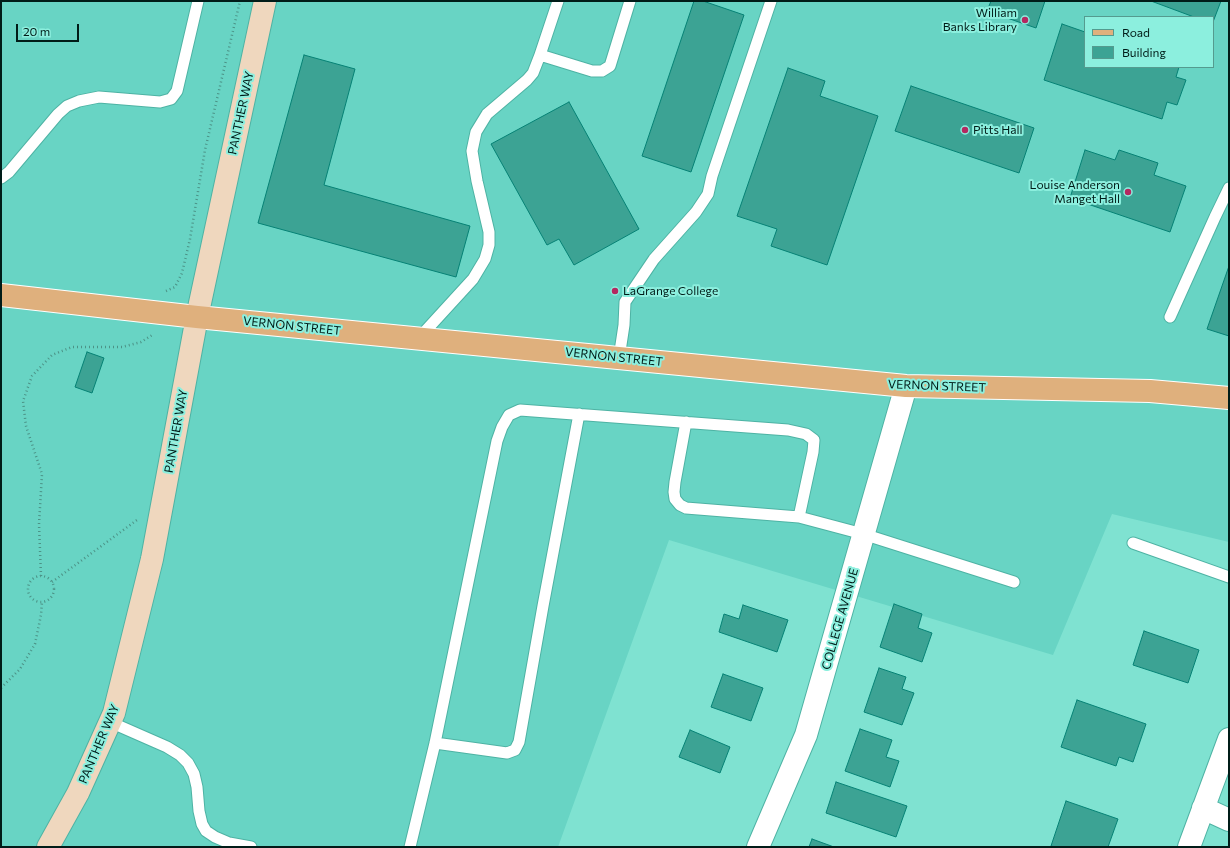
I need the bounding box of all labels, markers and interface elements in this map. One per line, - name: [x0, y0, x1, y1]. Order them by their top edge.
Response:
- place label: William Banks Library: [943, 6, 1017, 34]
- marker: William Banks Library: [1020, 15, 1030, 25]
- scale bar: [18, 16, 81, 42]
- legend: [1084, 16, 1214, 68]
- text: 20 m: [23, 24, 50, 38]
- text: Road: [1122, 25, 1150, 39]
- text: Building: [1122, 45, 1166, 59]
- street label: PANTHER WAY: [225, 70, 257, 156]
- place label: Pitts Hall: [973, 123, 1023, 137]
- marker: Pitts Hall: [960, 125, 970, 135]
- place label: Louise Anderson Manget Hall: [1030, 178, 1120, 206]
- marker: Louise Anderson Manget Hall: [1123, 187, 1133, 197]
- place label: LaGrange College: [623, 284, 718, 298]
- marker: LaGrange College: [610, 286, 620, 296]
- street label: VERNON STREET: [242, 314, 342, 338]
- street label: VERNON STREET: [564, 345, 664, 369]
- street label: VERNON STREET: [888, 377, 986, 395]
- street label: PANTHER WAY: [162, 388, 190, 474]
- street label: COLLEGE AVENUE: [819, 567, 861, 671]
- street label: PANTHER WAY: [76, 702, 122, 786]

